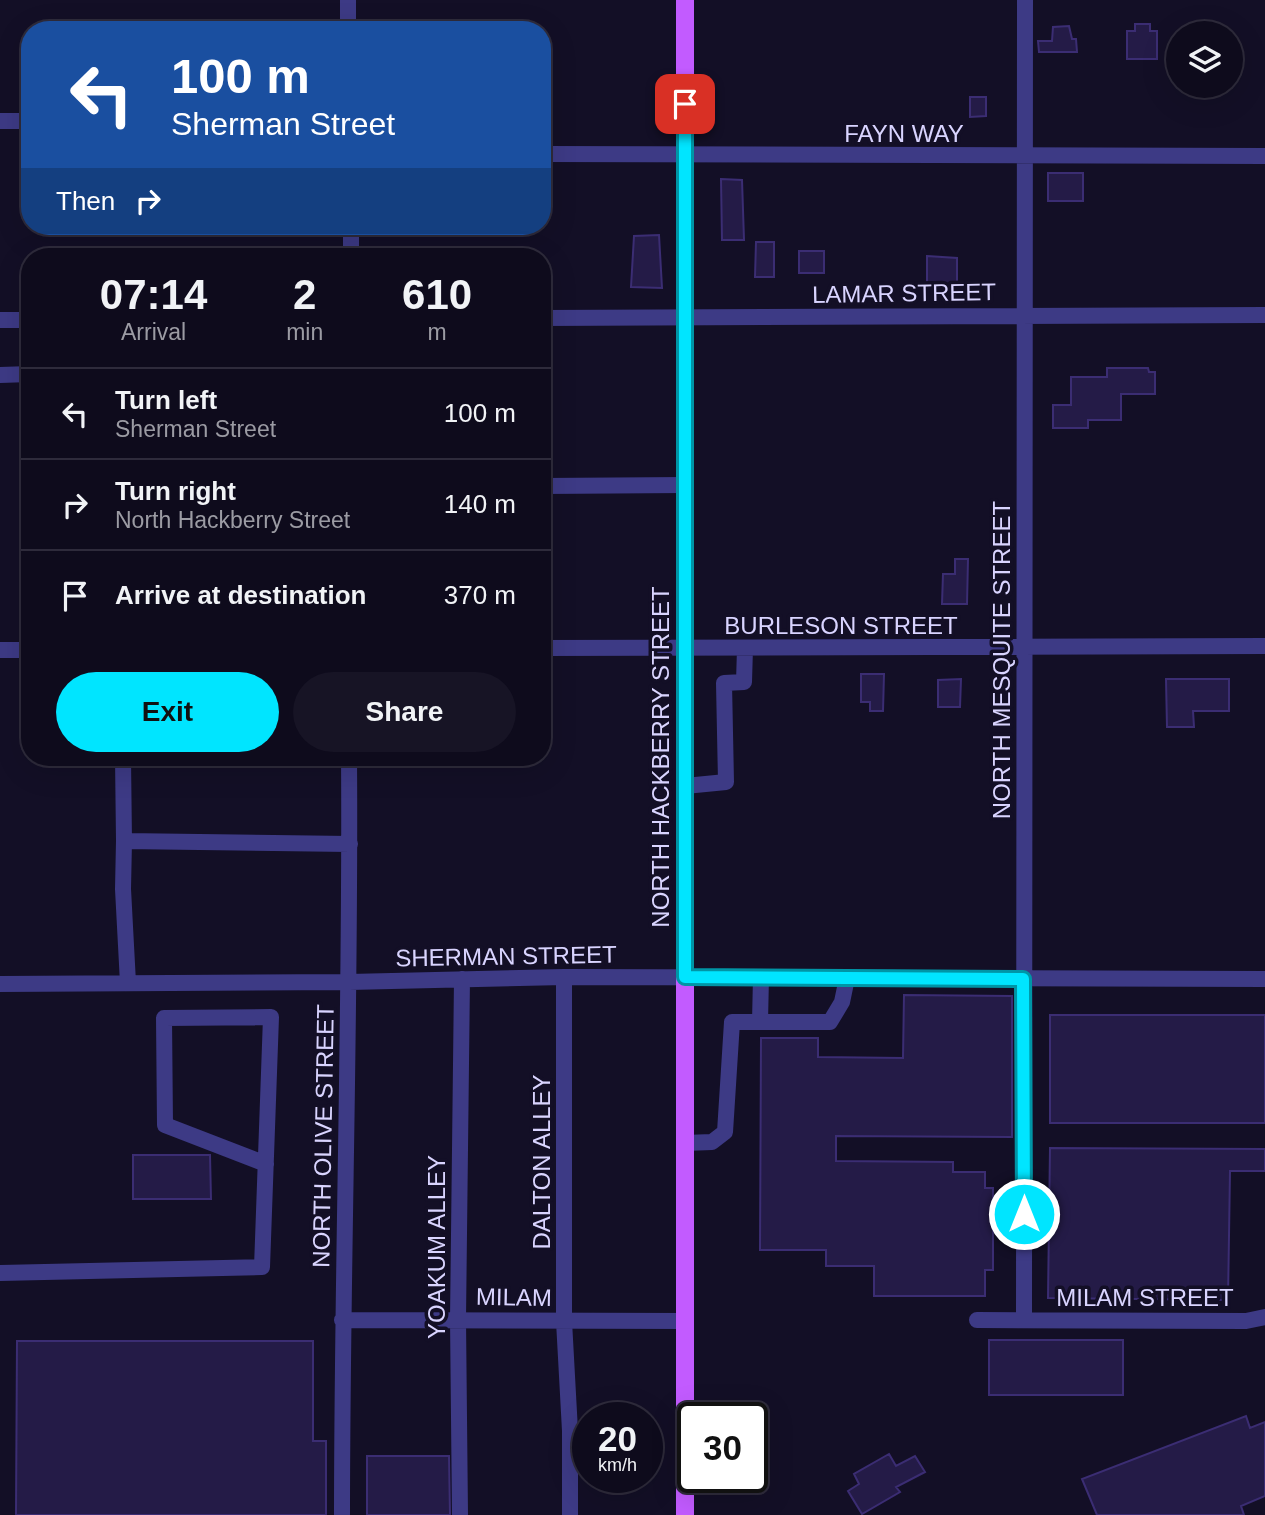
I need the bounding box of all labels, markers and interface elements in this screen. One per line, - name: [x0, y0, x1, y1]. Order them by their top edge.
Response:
- map controls: [1166, 21, 1243, 98]
- button: layers: [1166, 21, 1243, 98]
- icon: left: [56, 49, 147, 140]
- text: 100 m: [171, 49, 310, 103]
- pin: [655, 74, 715, 134]
- icon: arrive: [666, 85, 704, 123]
- text: Sherman Street: [171, 106, 395, 142]
- street label: FAYN WAY: [844, 120, 964, 147]
- icon: right: [129, 182, 167, 220]
- text: Then: [56, 186, 115, 216]
- text: 07:14: [100, 271, 207, 318]
- text: 2: [293, 271, 316, 318]
- text: 610: [402, 271, 472, 318]
- street label: LAMAR STREET: [812, 278, 997, 308]
- text: Arrival: [121, 319, 186, 345]
- text: min: [286, 319, 323, 345]
- text: m: [428, 319, 447, 345]
- text: Turn left: [115, 385, 217, 415]
- icon: left: [56, 395, 94, 433]
- text: 100 m: [444, 398, 516, 428]
- text: Sherman Street: [115, 416, 276, 442]
- text: Turn right: [115, 476, 236, 506]
- icon: right: [56, 486, 94, 524]
- text: 140 m: [444, 489, 516, 519]
- street label: NORTH MESQUITE STREET: [988, 501, 1015, 819]
- text: North Hackberry Street: [115, 507, 350, 533]
- icon: arrive: [56, 577, 94, 615]
- text: Arrive at destination: [115, 580, 366, 610]
- text: 370 m: [444, 580, 516, 610]
- street label: NORTH HACKBERRY STREET: [647, 586, 674, 928]
- street label: BURLESON STREET: [724, 612, 958, 639]
- button: Exit: [56, 672, 279, 752]
- button: Share: [293, 672, 516, 752]
- street label: SHERMAN STREET: [395, 941, 617, 971]
- street label: NORTH OLIVE STREET: [307, 1004, 339, 1268]
- street label: DALTON ALLEY: [528, 1074, 555, 1250]
- street label: YOAKUM ALLEY: [423, 1155, 450, 1339]
- position arrow: [987, 1177, 1061, 1251]
- street label: MILAM: [476, 1283, 552, 1311]
- street label: MILAM STREET: [1056, 1284, 1234, 1311]
- speed limit sign: 30: [677, 1402, 768, 1493]
- text: 20: [598, 1419, 637, 1458]
- text: km/h: [598, 1455, 637, 1475]

